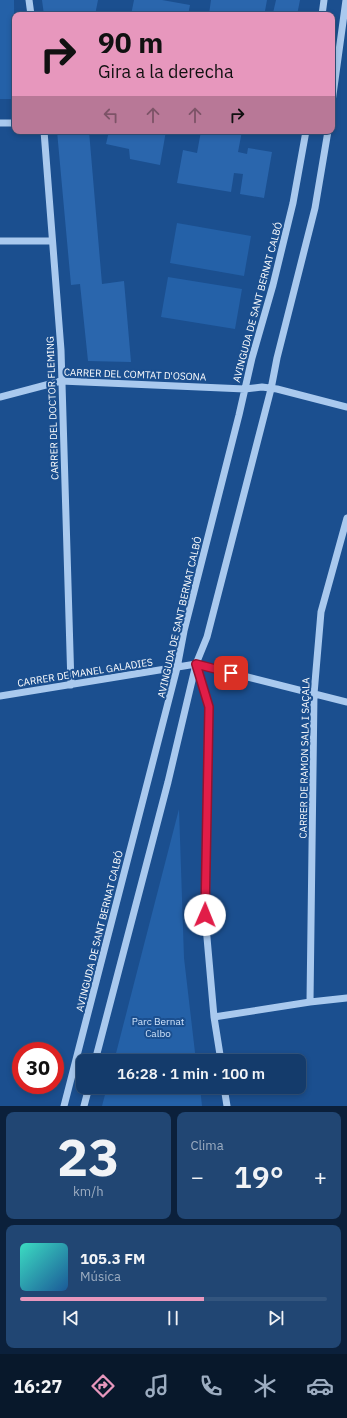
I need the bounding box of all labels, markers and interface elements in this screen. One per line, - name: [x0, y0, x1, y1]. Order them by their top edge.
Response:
- text: 90 m: [98, 24, 163, 61]
- icon: right: [32, 28, 84, 80]
- text: Gira a la derecha: [98, 60, 234, 83]
- icon: left: [100, 104, 122, 126]
- icon: ahead: [142, 104, 164, 126]
- icon: ahead: [184, 104, 206, 126]
- icon: right: [226, 104, 248, 126]
- street label: AVINGUDA DE SANT BERNAT CALBÓ: [230, 221, 285, 384]
- street label: CARRER DEL DOCTOR FLEMING: [43, 336, 62, 480]
- street label: CARRER DEL COMTAT D'OSONA: [64, 366, 207, 384]
- street label: AVINGUDA DE SANT BERNAT CALBÓ: [155, 535, 204, 699]
- street label: CARRER DE MANEL GALADIES: [16, 655, 154, 690]
- pin: [214, 656, 248, 690]
- icon: arrive: [220, 662, 242, 684]
- street label: CARRER DE RAMON SALA I SAÇALA: [297, 677, 312, 839]
- street label: AVINGUDA DE SANT BERNAT CALBÓ: [73, 849, 126, 1013]
- position arrow: [184, 894, 226, 936]
- park label: Parc Bernat Calbo: [132, 1015, 185, 1040]
- speed limit sign: 30: [12, 1042, 64, 1094]
- text: 16:28 · 1 min · 100 m: [117, 1064, 265, 1083]
- text: 23: [57, 1123, 119, 1190]
- text: Clima: [191, 1137, 224, 1154]
- text: 19°: [234, 1157, 284, 1196]
- text: −: [191, 1162, 204, 1191]
- text: +: [314, 1162, 327, 1191]
- text: km/h: [73, 1183, 104, 1200]
- text: 105.3 FM: [80, 1249, 145, 1268]
- text: Música: [80, 1268, 121, 1285]
- icon: previous: [60, 1307, 82, 1329]
- icon: pause: [162, 1307, 184, 1329]
- icon: next: [265, 1307, 287, 1329]
- icon: directions: [89, 1372, 117, 1400]
- icon: music: [143, 1372, 171, 1400]
- icon: phone: [197, 1372, 225, 1400]
- icon: climate: [251, 1372, 279, 1400]
- icon: car: [306, 1372, 334, 1400]
- text: 16:27: [13, 1375, 62, 1398]

